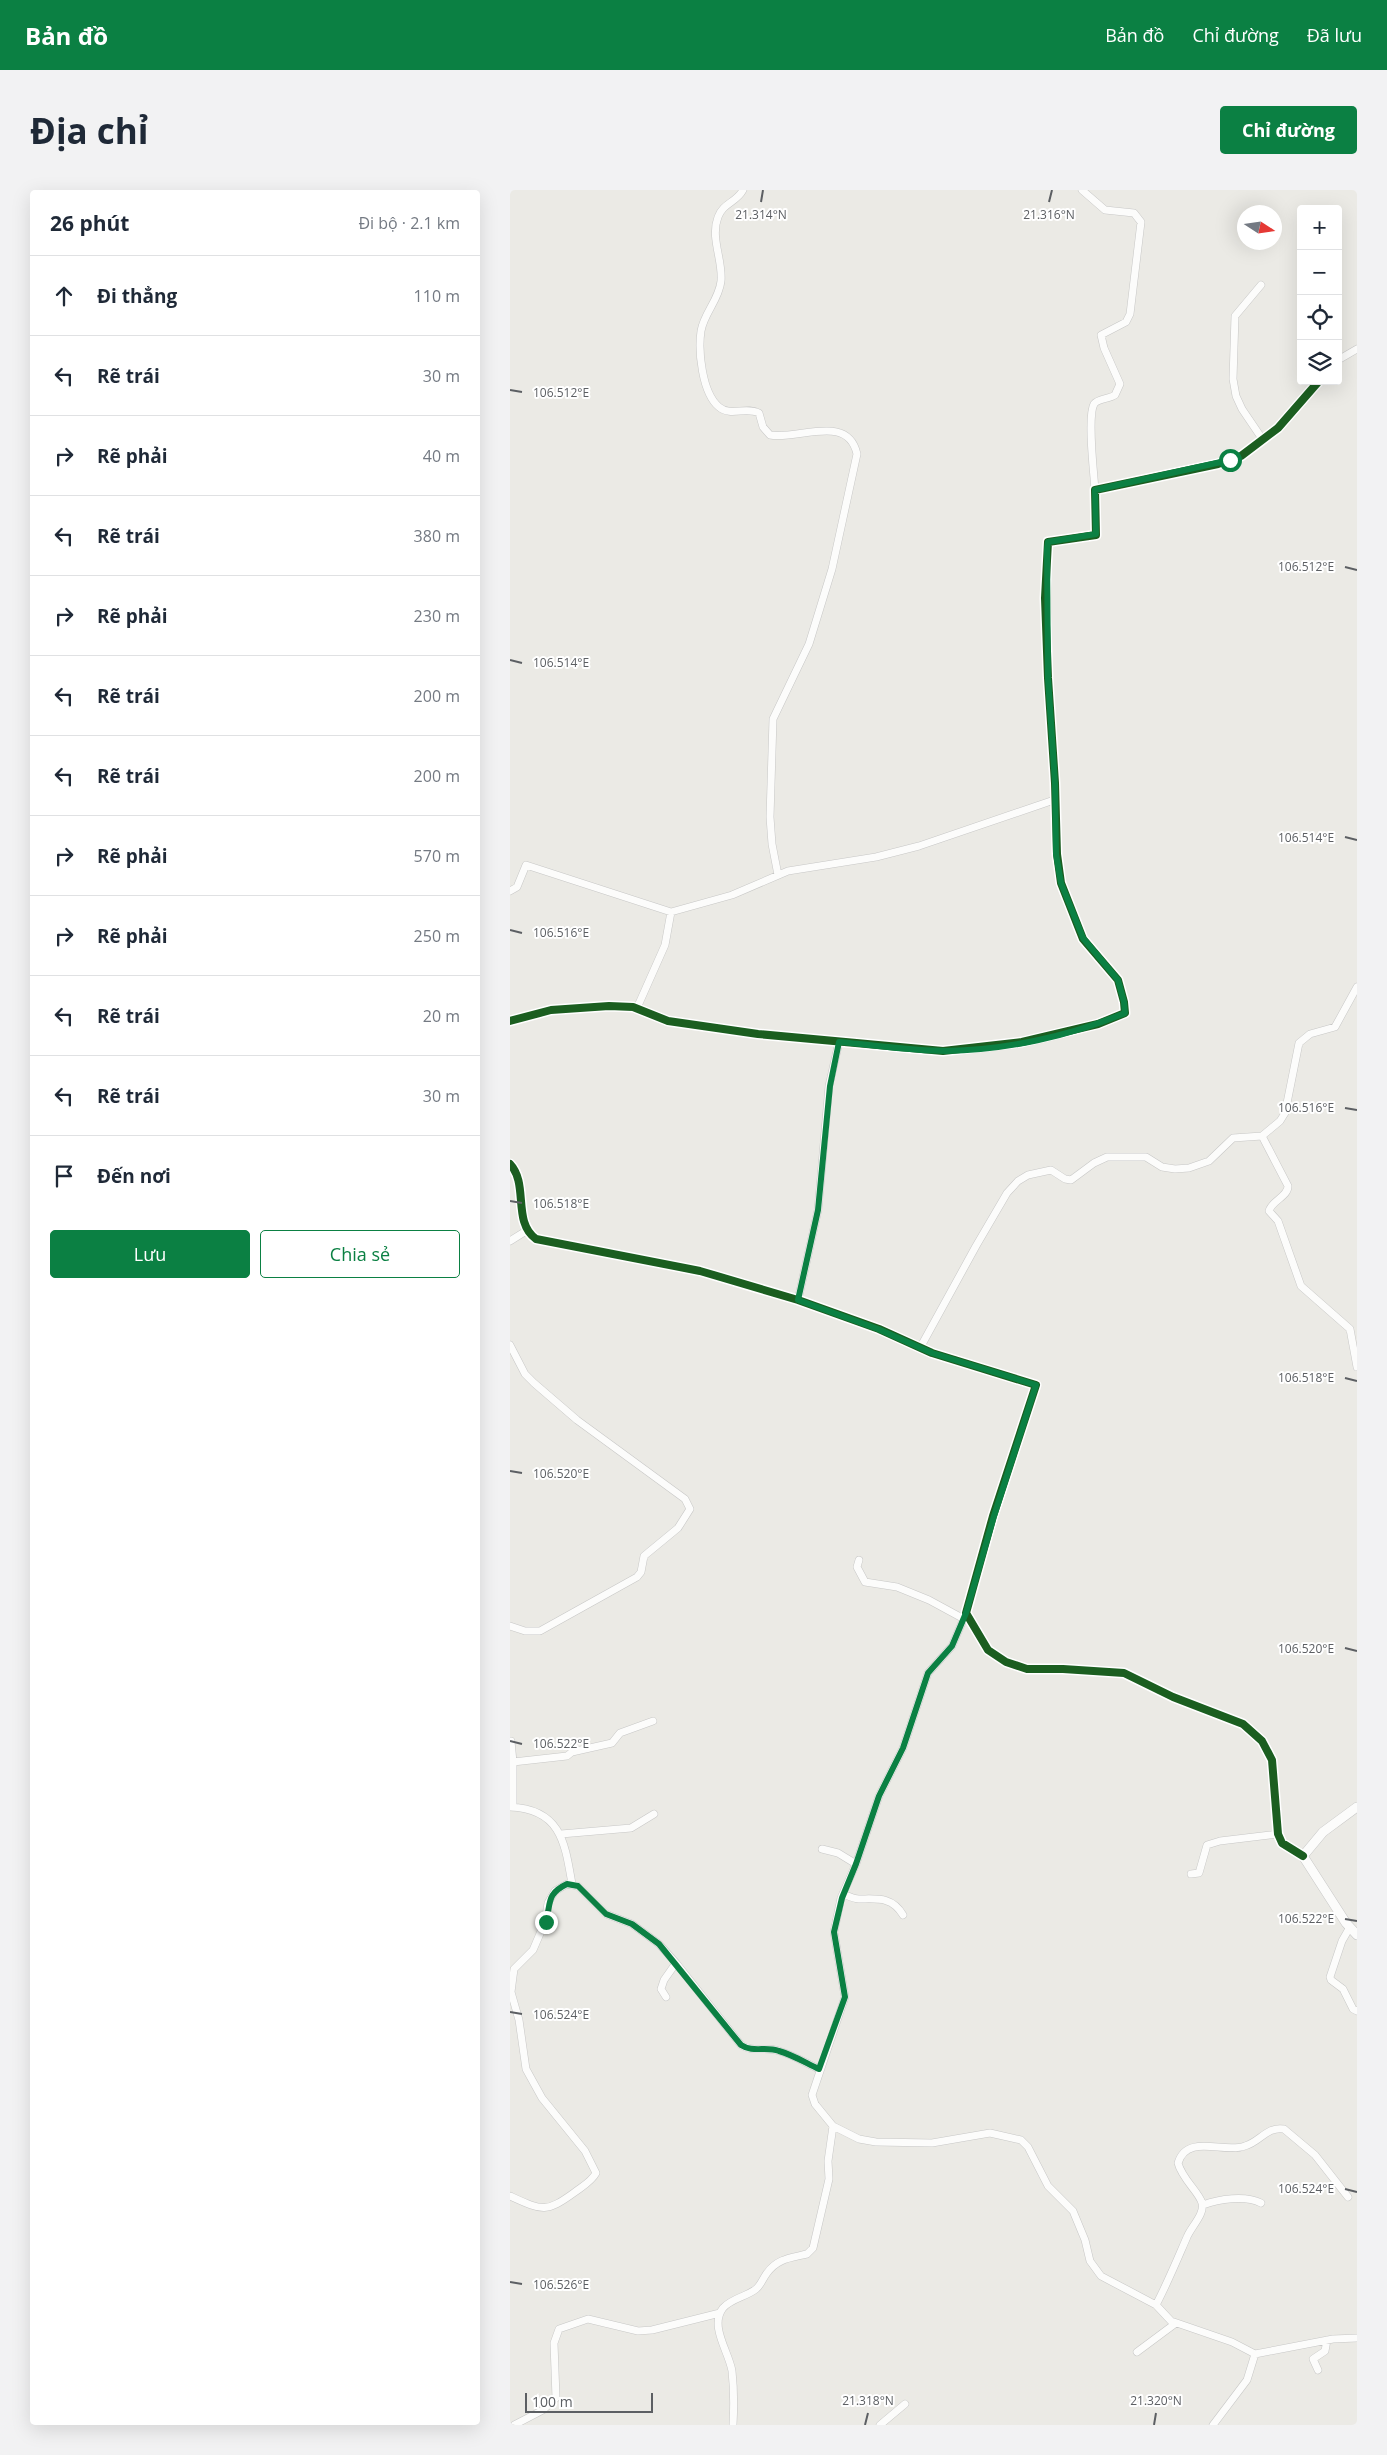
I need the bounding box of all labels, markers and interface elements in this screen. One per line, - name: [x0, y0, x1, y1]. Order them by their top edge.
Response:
- text: Bản đồ: [25, 19, 108, 52]
- text: Bản đồ: [1105, 23, 1164, 47]
- text: Chỉ đường: [1192, 23, 1279, 47]
- text: Đã lưu: [1307, 23, 1362, 47]
- button: Chỉ đường: [1220, 106, 1357, 154]
- text: Địa chỉ: [30, 107, 149, 154]
- north arrow: [1237, 205, 1282, 250]
- map controls: [1297, 205, 1342, 385]
- button: +: [1297, 205, 1342, 250]
- text: 21.314°N: [735, 206, 787, 223]
- text: 21.316°N: [1023, 206, 1075, 223]
- text: 26 phút: [50, 209, 129, 237]
- text: Đi bộ · 2.1 km: [358, 212, 460, 234]
- button: −: [1297, 250, 1342, 295]
- icon: ahead: [50, 282, 78, 310]
- text: Đi thẳng: [97, 283, 177, 309]
- text: 110 m: [414, 285, 460, 307]
- button: locate: [1297, 295, 1342, 340]
- button: layers: [1297, 340, 1342, 385]
- icon: left: [50, 362, 78, 390]
- text: Rẽ trái: [97, 363, 160, 389]
- text: 30 m: [423, 365, 460, 387]
- text: 106.512°E: [533, 384, 589, 401]
- icon: right: [50, 442, 78, 470]
- text: Rẽ phải: [97, 443, 168, 469]
- text: 40 m: [423, 445, 460, 467]
- route start: [1219, 449, 1242, 472]
- icon: left: [50, 522, 78, 550]
- text: Rẽ trái: [97, 523, 160, 549]
- text: 380 m: [414, 525, 460, 547]
- text: 106.512°E: [1278, 558, 1334, 575]
- icon: right: [50, 602, 78, 630]
- text: Rẽ phải: [97, 603, 168, 629]
- text: 230 m: [414, 605, 460, 627]
- text: 106.514°E: [533, 654, 589, 671]
- icon: left: [50, 682, 78, 710]
- text: Rẽ trái: [97, 683, 160, 709]
- text: 200 m: [414, 685, 460, 707]
- icon: left: [50, 762, 78, 790]
- text: Rẽ trái: [97, 763, 160, 789]
- text: 200 m: [414, 765, 460, 787]
- text: 106.514°E: [1278, 829, 1334, 846]
- icon: right: [50, 842, 78, 870]
- text: Rẽ phải: [97, 843, 168, 869]
- text: 570 m: [414, 845, 460, 867]
- icon: right: [50, 922, 78, 950]
- text: Rẽ phải: [97, 923, 168, 949]
- text: 106.516°E: [533, 924, 589, 941]
- text: 250 m: [414, 925, 460, 947]
- icon: left: [50, 1002, 78, 1030]
- text: Rẽ trái: [97, 1003, 160, 1029]
- text: 20 m: [423, 1005, 460, 1027]
- icon: left: [50, 1082, 78, 1110]
- text: Rẽ trái: [97, 1083, 160, 1109]
- text: 30 m: [423, 1085, 460, 1107]
- text: 106.516°E: [1278, 1099, 1334, 1116]
- icon: arrive: [50, 1162, 78, 1190]
- text: Đến nơi: [97, 1163, 171, 1189]
- text: 106.518°E: [533, 1195, 589, 1212]
- button: Lưu: [50, 1230, 250, 1278]
- button: Chia sẻ: [260, 1230, 460, 1278]
- text: 106.518°E: [1278, 1369, 1334, 1386]
- text: 106.520°E: [533, 1465, 589, 1482]
- text: 106.520°E: [1278, 1640, 1334, 1657]
- text: 106.522°E: [533, 1735, 589, 1752]
- text: 106.522°E: [1278, 1910, 1334, 1927]
- route end: [535, 1911, 558, 1934]
- text: 106.524°E: [533, 2006, 589, 2023]
- text: 106.524°E: [1278, 2180, 1334, 2197]
- text: 106.526°E: [533, 2276, 589, 2293]
- scale bar: [525, 2390, 652, 2413]
- text: 100 m: [532, 2392, 573, 2411]
- text: 21.318°N: [842, 2392, 894, 2409]
- text: 21.320°N: [1130, 2392, 1182, 2409]

